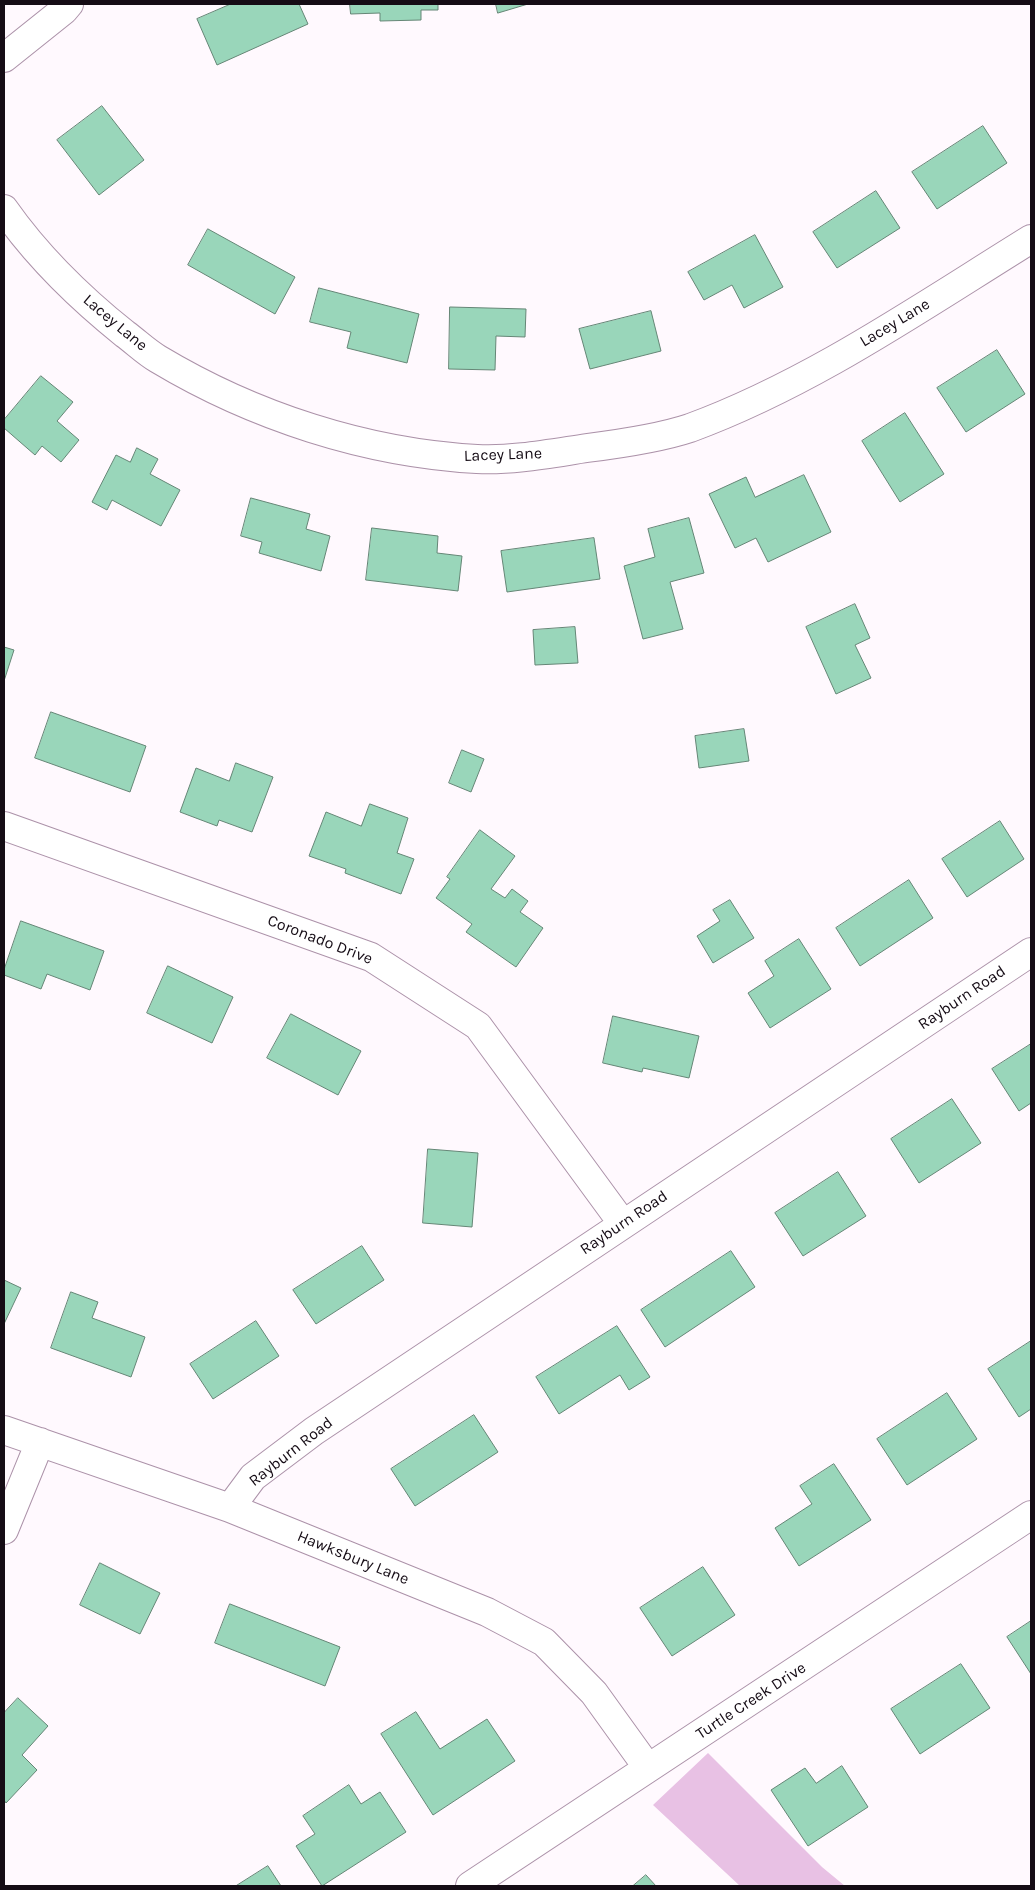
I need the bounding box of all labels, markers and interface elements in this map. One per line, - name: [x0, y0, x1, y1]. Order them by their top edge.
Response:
- street label: Lacey Lane: [79, 291, 151, 355]
- street label: Lacey Lane: [857, 295, 933, 351]
- street label: Lacey Lane: [464, 444, 542, 466]
- street label: Coronado Drive: [265, 911, 375, 969]
- street label: Rayburn Road: [915, 962, 1009, 1034]
- street label: Rayburn Road: [577, 1187, 671, 1259]
- street label: Rayburn Road: [245, 1413, 337, 1491]
- street label: Hawksbury Lane: [294, 1527, 412, 1589]
- street label: Turtle Creek Drive: [692, 1658, 810, 1744]

